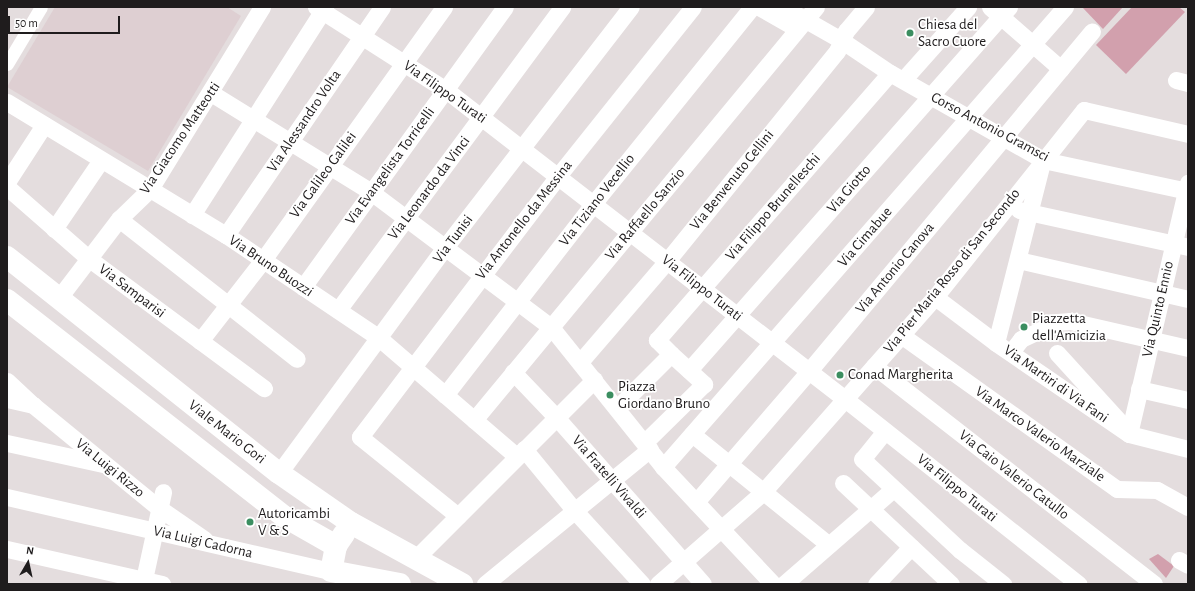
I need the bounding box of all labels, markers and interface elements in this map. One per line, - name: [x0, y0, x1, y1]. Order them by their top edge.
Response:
- scale bar: [10, 8, 122, 34]
- place label: Chiesa del Sacro Cuore: [918, 15, 986, 50]
- text: 50 m: [15, 17, 38, 29]
- marker: Chiesa del Sacro Cuore: [905, 28, 915, 38]
- street label: Via Filippo Turati: [400, 57, 490, 127]
- street label: Via Alessandro Volta: [263, 66, 345, 176]
- street label: Via Giacomo Matteotti: [136, 79, 224, 197]
- street label: Corso Antonio Gramsci: [928, 88, 1052, 166]
- street label: Via Evangelista Torricelli: [341, 104, 439, 228]
- street label: Via Benvenuto Cellini: [686, 126, 778, 234]
- street label: Via Galileo Galilei: [286, 128, 360, 222]
- street label: Via Leonardo da Vinci: [384, 133, 474, 243]
- street label: Via Tiziano Vecellio: [555, 150, 639, 250]
- street label: Via Filippo Brunelleschi: [722, 150, 824, 264]
- street label: Via Antonello da Messina: [472, 157, 576, 283]
- street label: Via Giotto: [823, 161, 875, 217]
- street label: Via Raffaello Sanzio: [601, 164, 689, 264]
- street label: Via Pier Maria Rosso di San Secondo: [880, 185, 1024, 357]
- street label: Via Cimabue: [834, 203, 896, 271]
- street label: Via Tunisi: [429, 211, 477, 267]
- street label: Via Antonio Canova: [852, 219, 938, 317]
- street label: Via Bruno Buozzi: [225, 231, 317, 301]
- street label: Via Filippo Turati: [658, 251, 746, 325]
- street label: Via Quinto Ennio: [1138, 259, 1178, 359]
- street label: Via Samparisi: [95, 260, 169, 322]
- place label: Piazzetta dell'Amicizia: [1032, 309, 1106, 344]
- marker: Piazzetta dell'Amicizia: [1019, 322, 1029, 332]
- street label: Via Martiri di Via Fani: [1000, 341, 1112, 427]
- place label: Conad Margherita: [848, 366, 953, 384]
- marker: Conad Margherita: [835, 370, 845, 380]
- place label: Piazza Giordano Bruno: [618, 377, 710, 412]
- street label: Via Marco Valerio Marziale: [972, 382, 1108, 486]
- marker: Piazza Giordano Bruno: [605, 390, 615, 400]
- street label: Viale Mario Gori: [185, 396, 269, 468]
- street label: Via Caio Valerio Catullo: [955, 426, 1073, 524]
- street label: Via Fratelli Vivaldi: [568, 432, 650, 522]
- street label: Via Luigi Rizzo: [72, 435, 148, 501]
- street label: Via Filippo Turati: [913, 450, 1001, 526]
- place label: Autoricambi V & S: [258, 504, 330, 539]
- marker: Autoricambi V & S: [245, 517, 255, 527]
- street label: Via Luigi Cadorna: [151, 522, 255, 562]
- north arrow: [8, 543, 48, 583]
- text: N: [25, 545, 35, 557]

